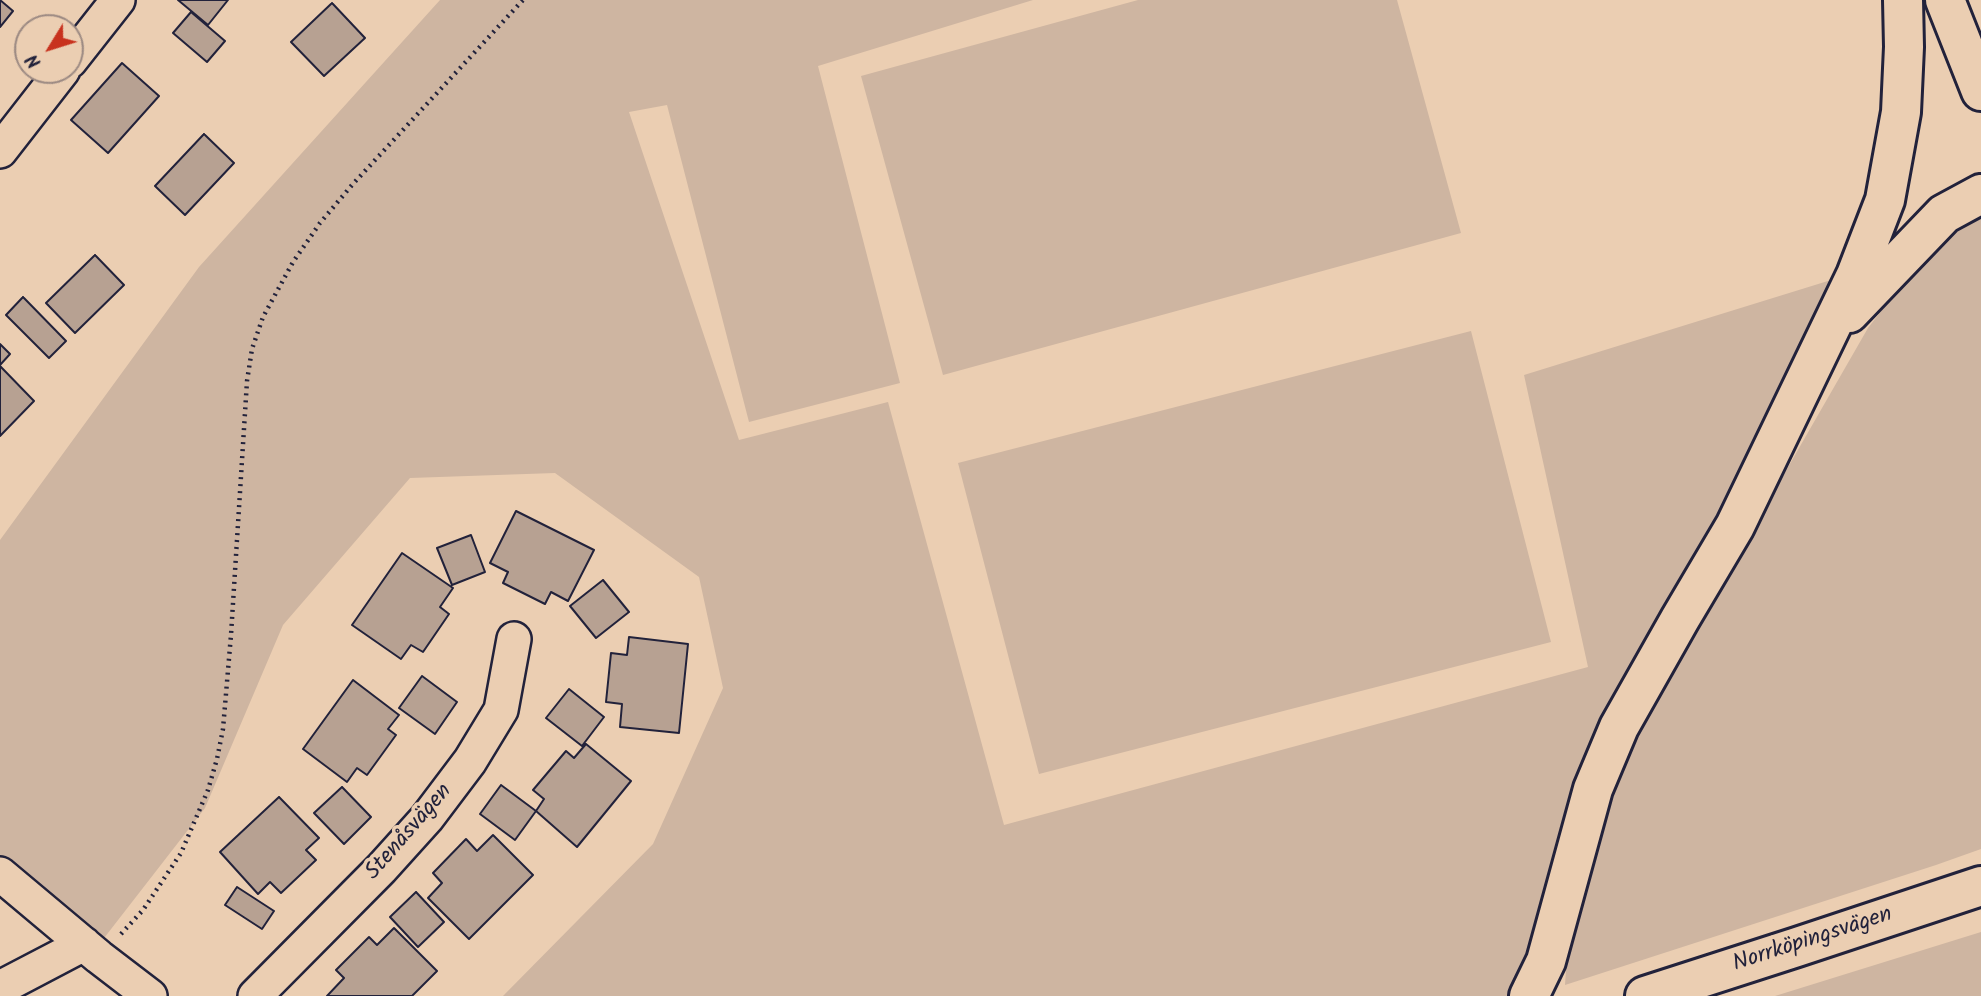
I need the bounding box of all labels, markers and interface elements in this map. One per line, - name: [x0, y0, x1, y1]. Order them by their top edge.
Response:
- north arrow: [14, 14, 84, 84]
- text: N: [19, 47, 50, 75]
- street label: Stenåsvägen: [361, 779, 459, 887]
- street label: Norrköpingsvägen: [1730, 902, 1896, 980]

